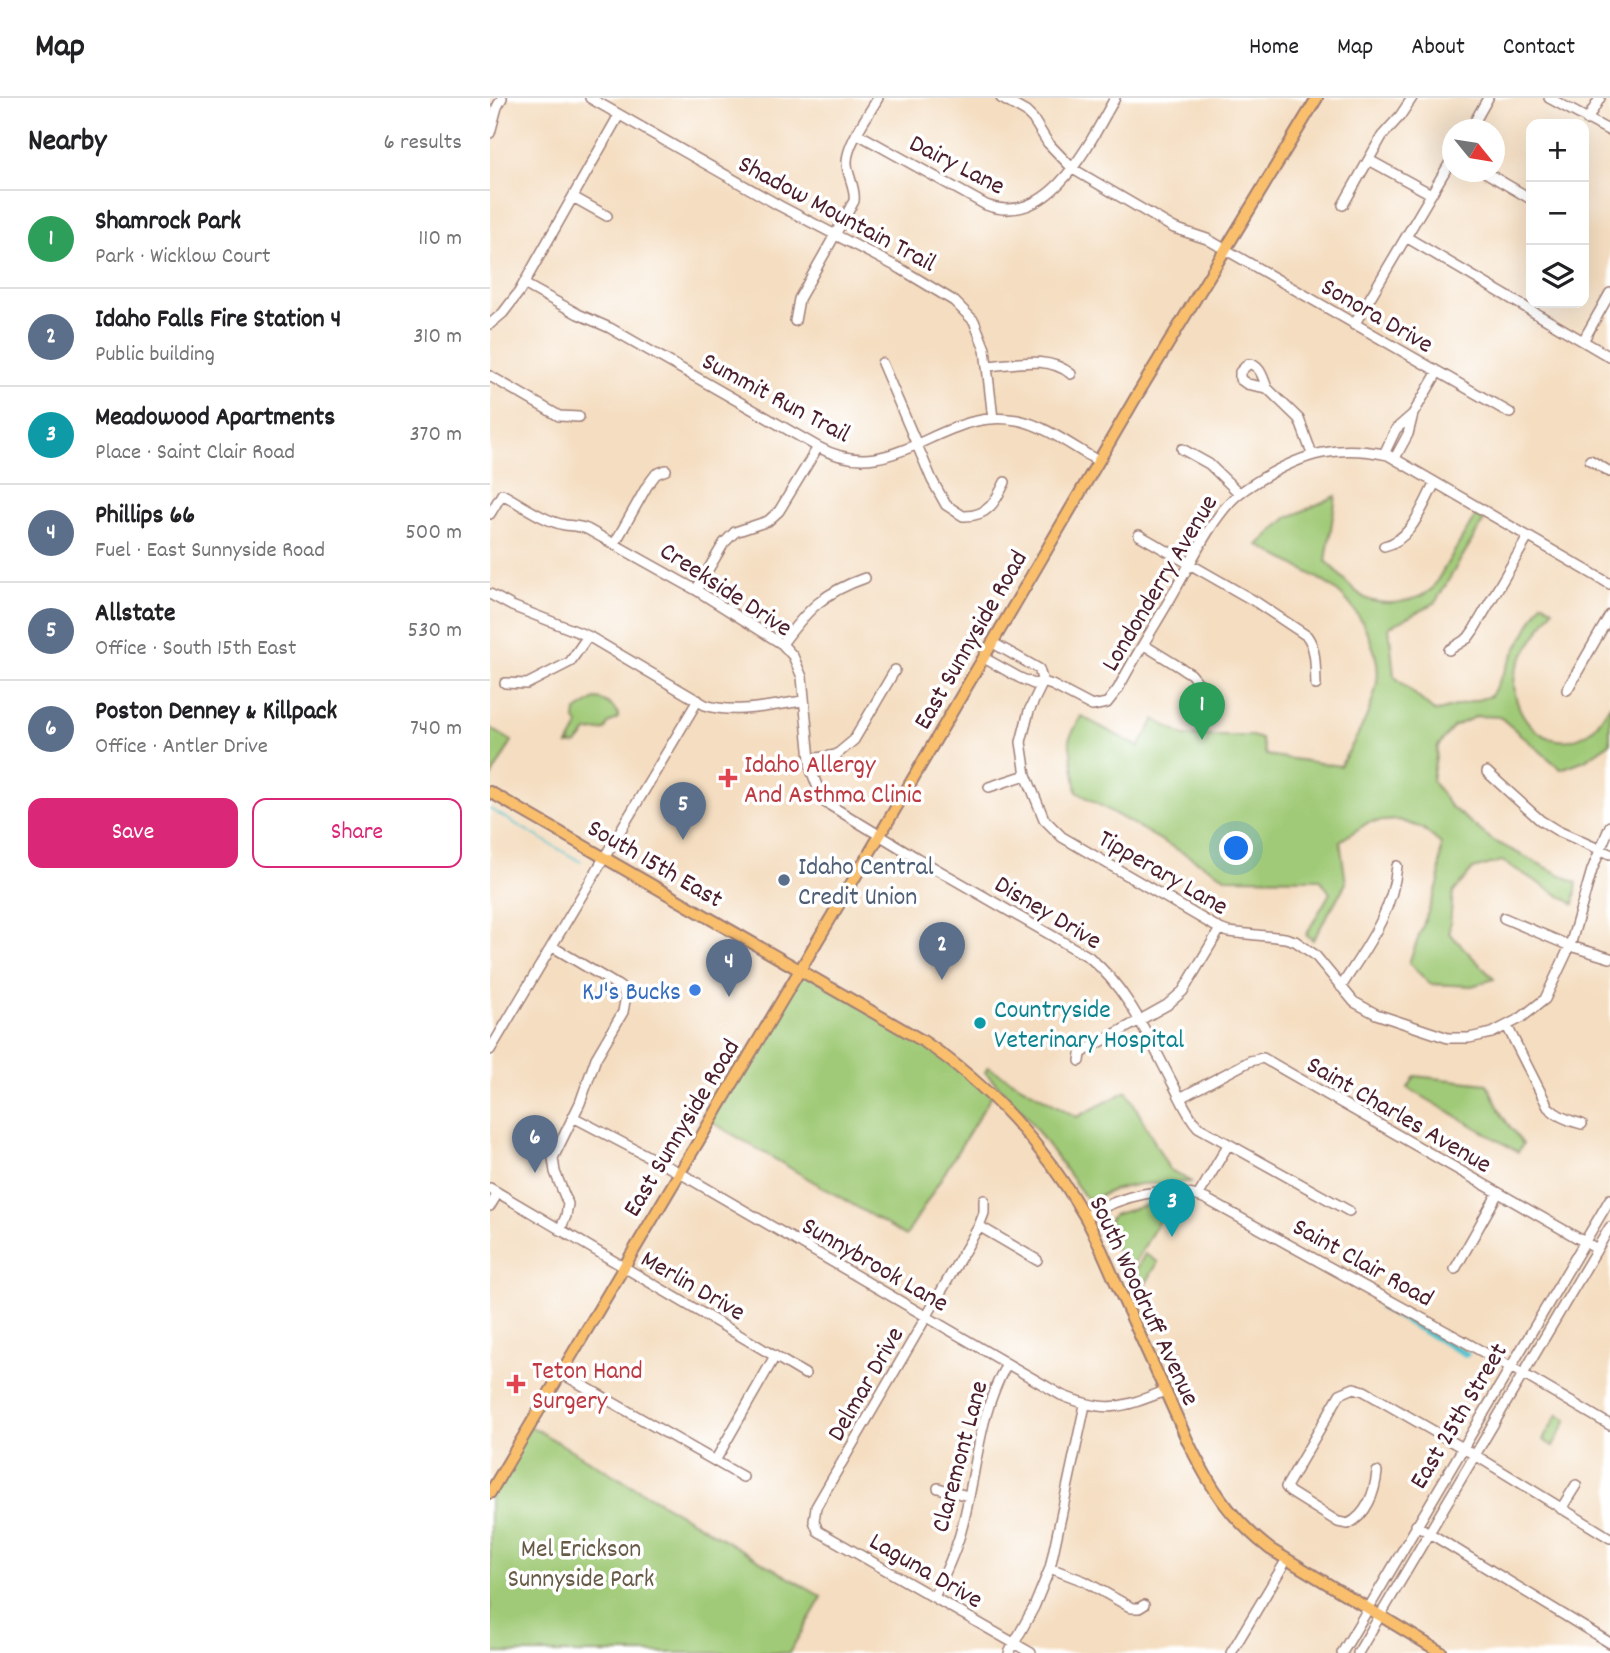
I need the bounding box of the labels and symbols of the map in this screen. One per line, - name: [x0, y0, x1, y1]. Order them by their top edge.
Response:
- north arrow: [1442, 119, 1505, 182]
- street label: Dairy Lane: [902, 126, 1011, 206]
- street label: Shadow Mountain Trail: [731, 147, 942, 283]
- street label: Sonora Drive: [1313, 270, 1439, 364]
- street label: Summit Run Trail: [694, 344, 856, 454]
- street label: Londonderry Avenue: [1093, 488, 1229, 679]
- street label: Creekside Drive: [652, 534, 799, 648]
- street label: East Sunnyside Road: [906, 544, 1038, 737]
- pin: 1: [1179, 682, 1225, 740]
- place label: Idaho Allergy And Asthma Clinic: [744, 748, 922, 815]
- marker: Idaho Allergy And Asthma Clinic: [718, 768, 738, 788]
- pin: 5: [660, 782, 706, 840]
- street label: South 15th East: [579, 811, 729, 919]
- street label: Tipperary Lane: [1090, 822, 1234, 926]
- your location: [1219, 831, 1253, 865]
- place label: Idaho Central Credit Union: [798, 850, 934, 917]
- street label: Disney Drive: [987, 867, 1108, 961]
- marker: Idaho Central Credit Union: [776, 872, 792, 888]
- pin: 2: [919, 922, 965, 980]
- pin: 4: [706, 939, 752, 997]
- place label: KJ's Bucks: [582, 975, 681, 1012]
- marker: KJ's Bucks: [687, 982, 703, 998]
- place label: Countryside Veterinary Hospital: [994, 993, 1184, 1060]
- marker: Countryside Veterinary Hospital: [972, 1015, 988, 1031]
- street label: East Sunnyside Road: [615, 1033, 751, 1225]
- street label: Saint Charles Avenue: [1299, 1048, 1498, 1184]
- pin: 6: [512, 1115, 558, 1173]
- pin: 3: [1149, 1179, 1195, 1237]
- street label: South Woodruff Avenue: [1078, 1191, 1208, 1412]
- street label: Sunnybrook Lane: [794, 1209, 955, 1323]
- street label: Saint Clair Road: [1285, 1210, 1440, 1318]
- street label: Merlin Drive: [633, 1242, 751, 1332]
- street label: Delmar Drive: [819, 1321, 915, 1449]
- street label: East 25th Street: [1402, 1336, 1518, 1497]
- place label: Teton Hand Surgery: [532, 1354, 643, 1421]
- marker: Teton Hand Surgery: [506, 1374, 526, 1394]
- street label: Claremont Lane: [923, 1377, 999, 1537]
- street label: Laguna Drive: [862, 1525, 989, 1619]
- park label: Mel Erickson Sunnyside Park: [508, 1532, 654, 1599]

